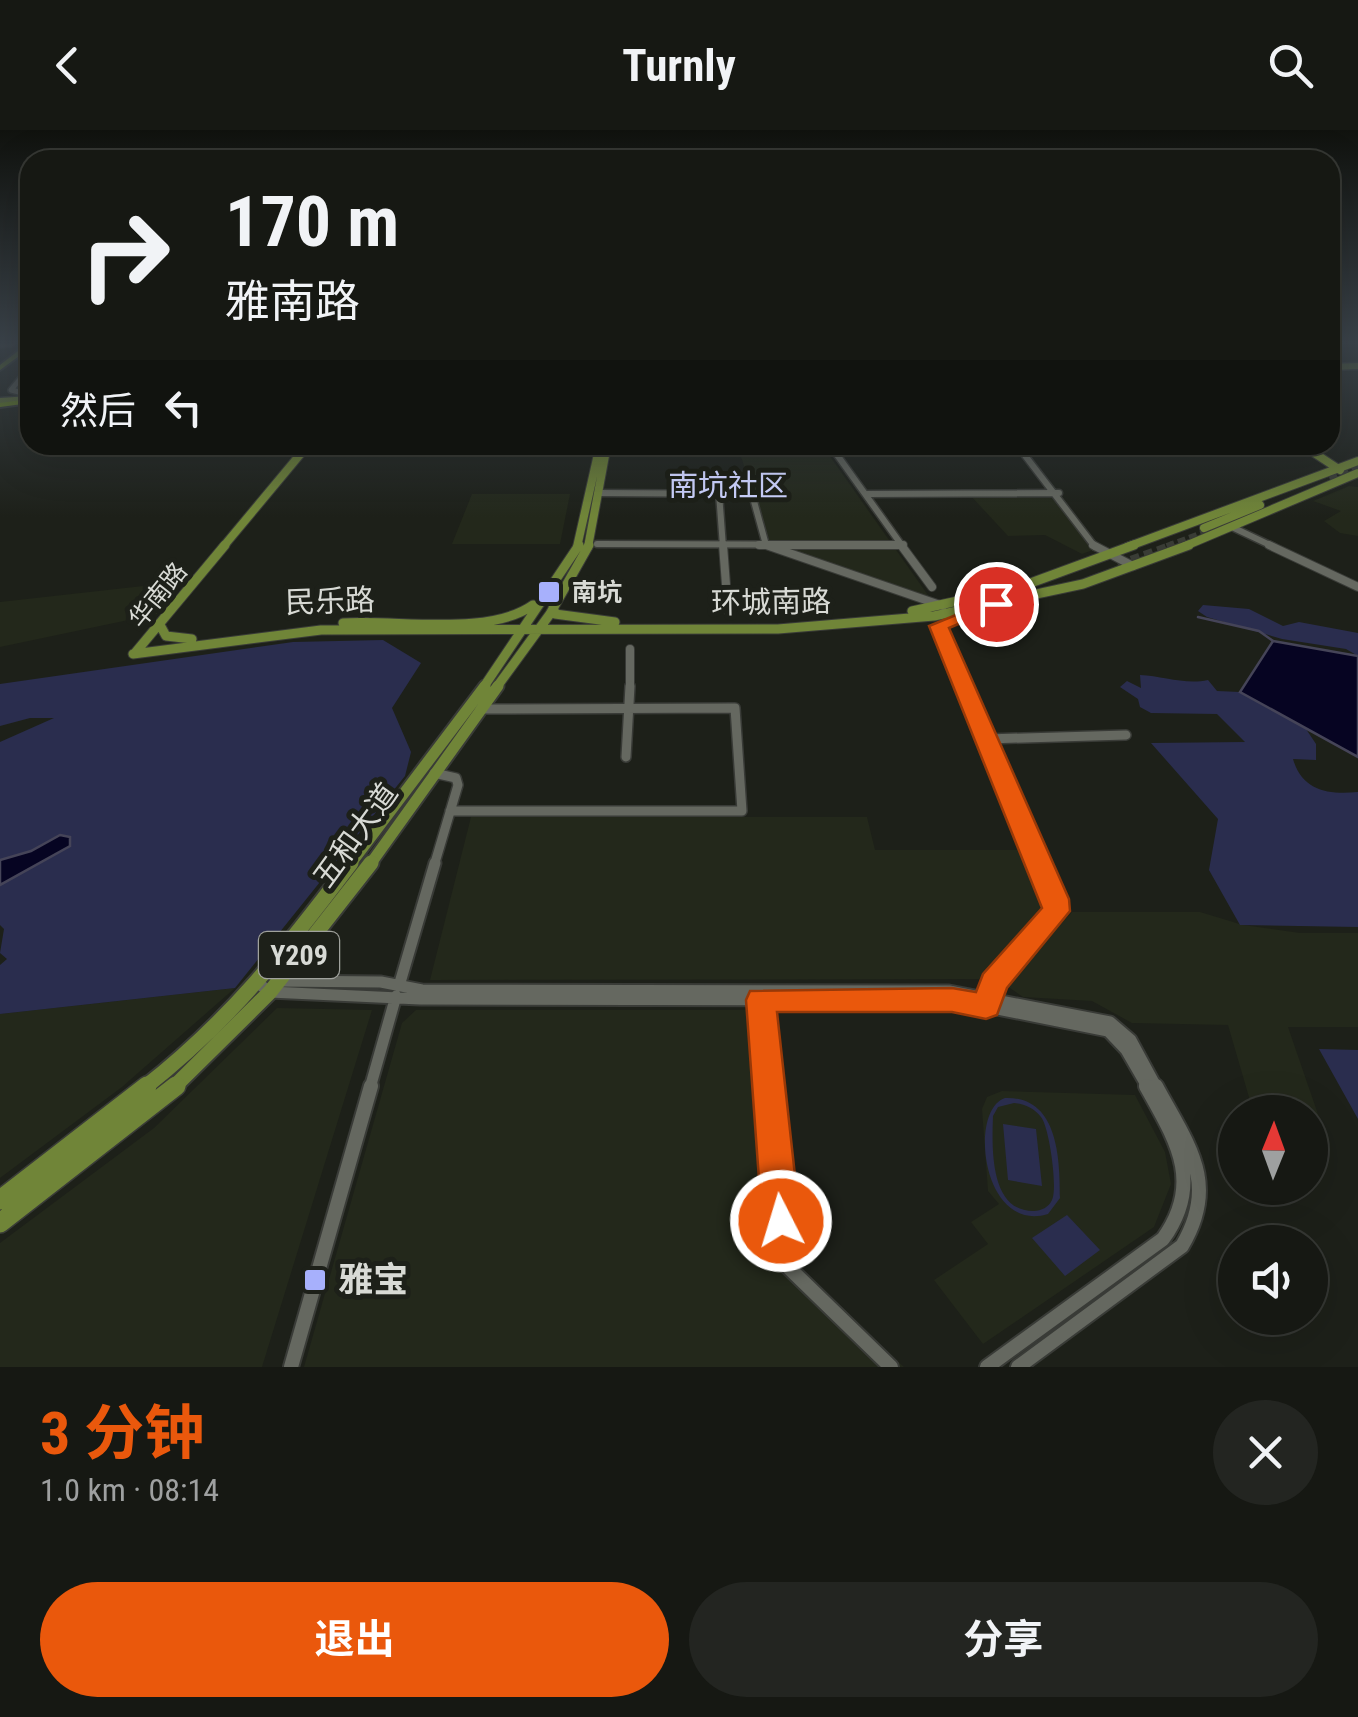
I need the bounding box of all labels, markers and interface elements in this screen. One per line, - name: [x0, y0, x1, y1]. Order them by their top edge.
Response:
- icon: back: [40, 38, 95, 93]
- icon: search: [1263, 38, 1318, 93]
- text: Turnly: [622, 39, 736, 92]
- text: 170 m: [225, 181, 399, 263]
- icon: right: [60, 190, 190, 320]
- text: 雅南路: [225, 275, 360, 328]
- icon: left: [156, 380, 211, 435]
- text: 然后: [60, 389, 136, 433]
- district label: 南坑社区: [668, 468, 788, 503]
- street label: 华南路: [123, 557, 193, 633]
- pin: [954, 562, 1039, 647]
- icon: arrive: [969, 577, 1024, 632]
- place label: 南坑: [572, 578, 622, 607]
- marker: 南坑: [536, 579, 562, 605]
- street label: 民乐路: [284, 582, 376, 620]
- street label: 环城南路: [711, 583, 831, 621]
- street label: 五和大道: [306, 776, 404, 894]
- road number: Y209: [259, 932, 339, 978]
- north arrow: [1218, 1095, 1328, 1205]
- map controls: [1218, 1095, 1328, 1335]
- position arrow: [729, 1169, 833, 1273]
- button: sound: [1218, 1225, 1328, 1335]
- place label: 雅宝: [338, 1260, 408, 1301]
- marker: 雅宝: [302, 1267, 328, 1293]
- text: 3 分钟: [40, 1398, 204, 1469]
- button: close: [1213, 1400, 1318, 1505]
- text: 1.0 km · 08:14: [40, 1471, 219, 1509]
- button: 退出: [40, 1582, 669, 1697]
- button: 分享: [689, 1582, 1318, 1697]

